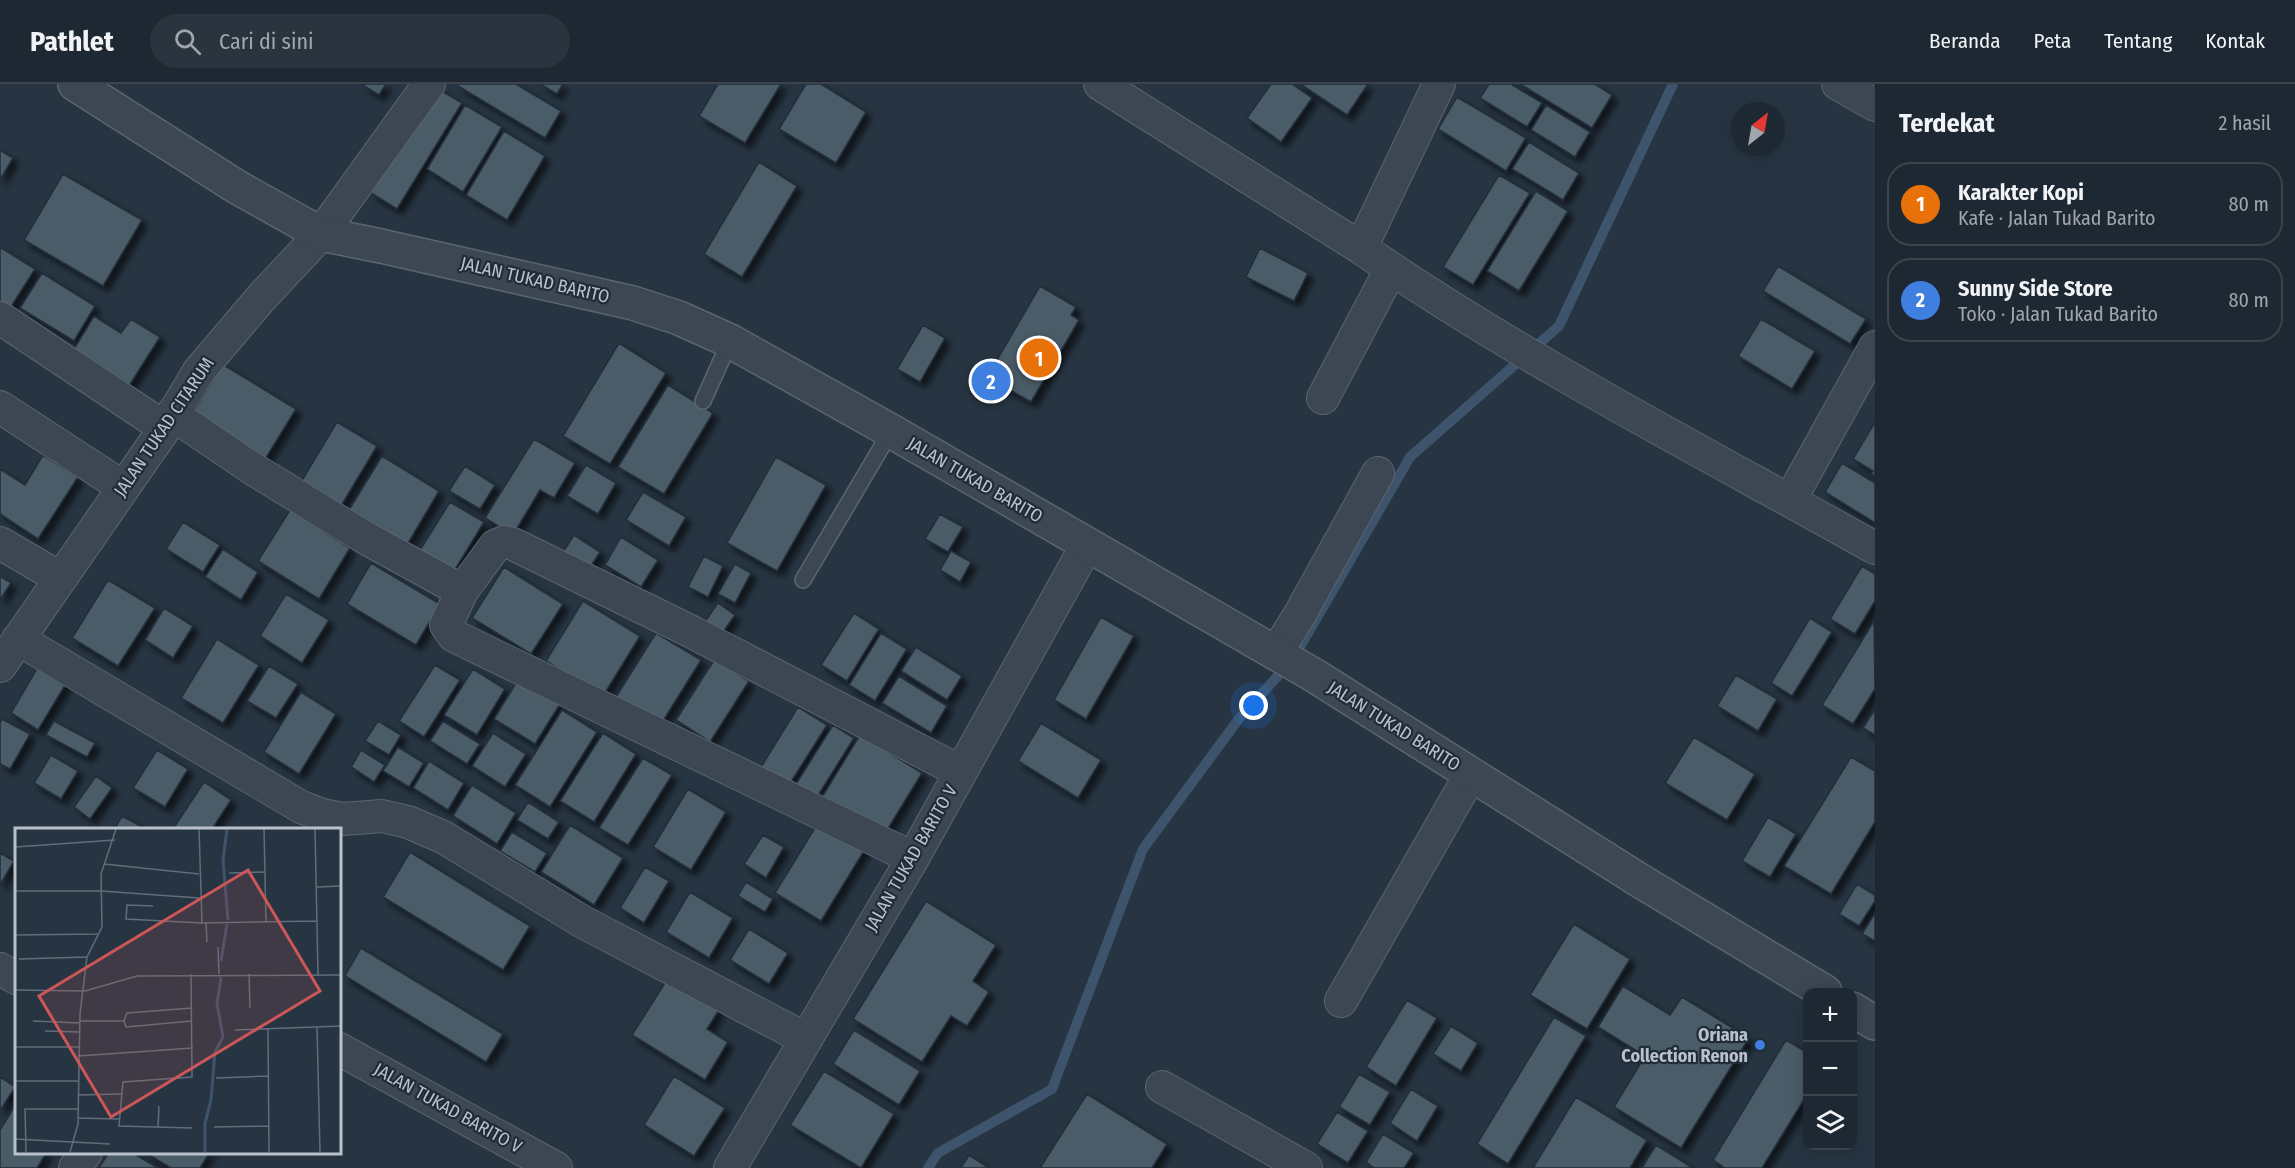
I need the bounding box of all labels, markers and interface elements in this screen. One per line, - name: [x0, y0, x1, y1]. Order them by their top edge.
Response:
- search box: [150, 14, 570, 68]
- text: Pathlet: [30, 25, 114, 58]
- icon: search: [171, 25, 204, 58]
- text: Cari di sini: [219, 28, 314, 55]
- text: Beranda: [1929, 28, 2001, 54]
- text: Peta: [2034, 28, 2071, 54]
- text: Tentang: [2104, 28, 2172, 54]
- text: Kontak: [2205, 28, 2265, 54]
- north arrow: [1731, 102, 1785, 156]
- text: Terdekat: [1899, 108, 1995, 139]
- text: 2 hasil: [2218, 111, 2271, 135]
- text: Karakter Kopi: [1958, 179, 2084, 206]
- text: 1: [1916, 192, 1925, 216]
- text: 80 m: [2229, 192, 2269, 216]
- text: Kafe · Jalan Tukad Barito: [1958, 206, 2156, 230]
- street label: JALAN TUKAD BARITO: [458, 252, 612, 308]
- text: Sunny Side Store: [1958, 275, 2113, 302]
- text: 2: [1916, 288, 1925, 312]
- text: 80 m: [2229, 288, 2269, 312]
- text: Toko · Jalan Tukad Barito: [1958, 302, 2158, 326]
- pin: 1: [1020, 336, 1058, 380]
- street label: JALAN TUKAD CITARUM: [109, 353, 219, 501]
- pin: 2: [972, 358, 1010, 404]
- street label: JALAN TUKAD BARITO: [904, 432, 1046, 528]
- street label: JALAN TUKAD BARITO: [1324, 676, 1464, 776]
- your location: [1239, 691, 1268, 720]
- street label: JALAN TUKAD BARITO V: [860, 780, 962, 935]
- inset map: [15, 828, 340, 1153]
- map controls: [1803, 988, 1857, 1150]
- button: +: [1803, 988, 1857, 1042]
- place label: Oriana Collection Renon: [1621, 1024, 1748, 1067]
- marker: Oriana Collection Renon: [1753, 1038, 1767, 1052]
- button: −: [1803, 1042, 1857, 1096]
- street label: JALAN TUKAD BARITO V: [370, 1058, 527, 1158]
- button: layers: [1803, 1096, 1857, 1150]

